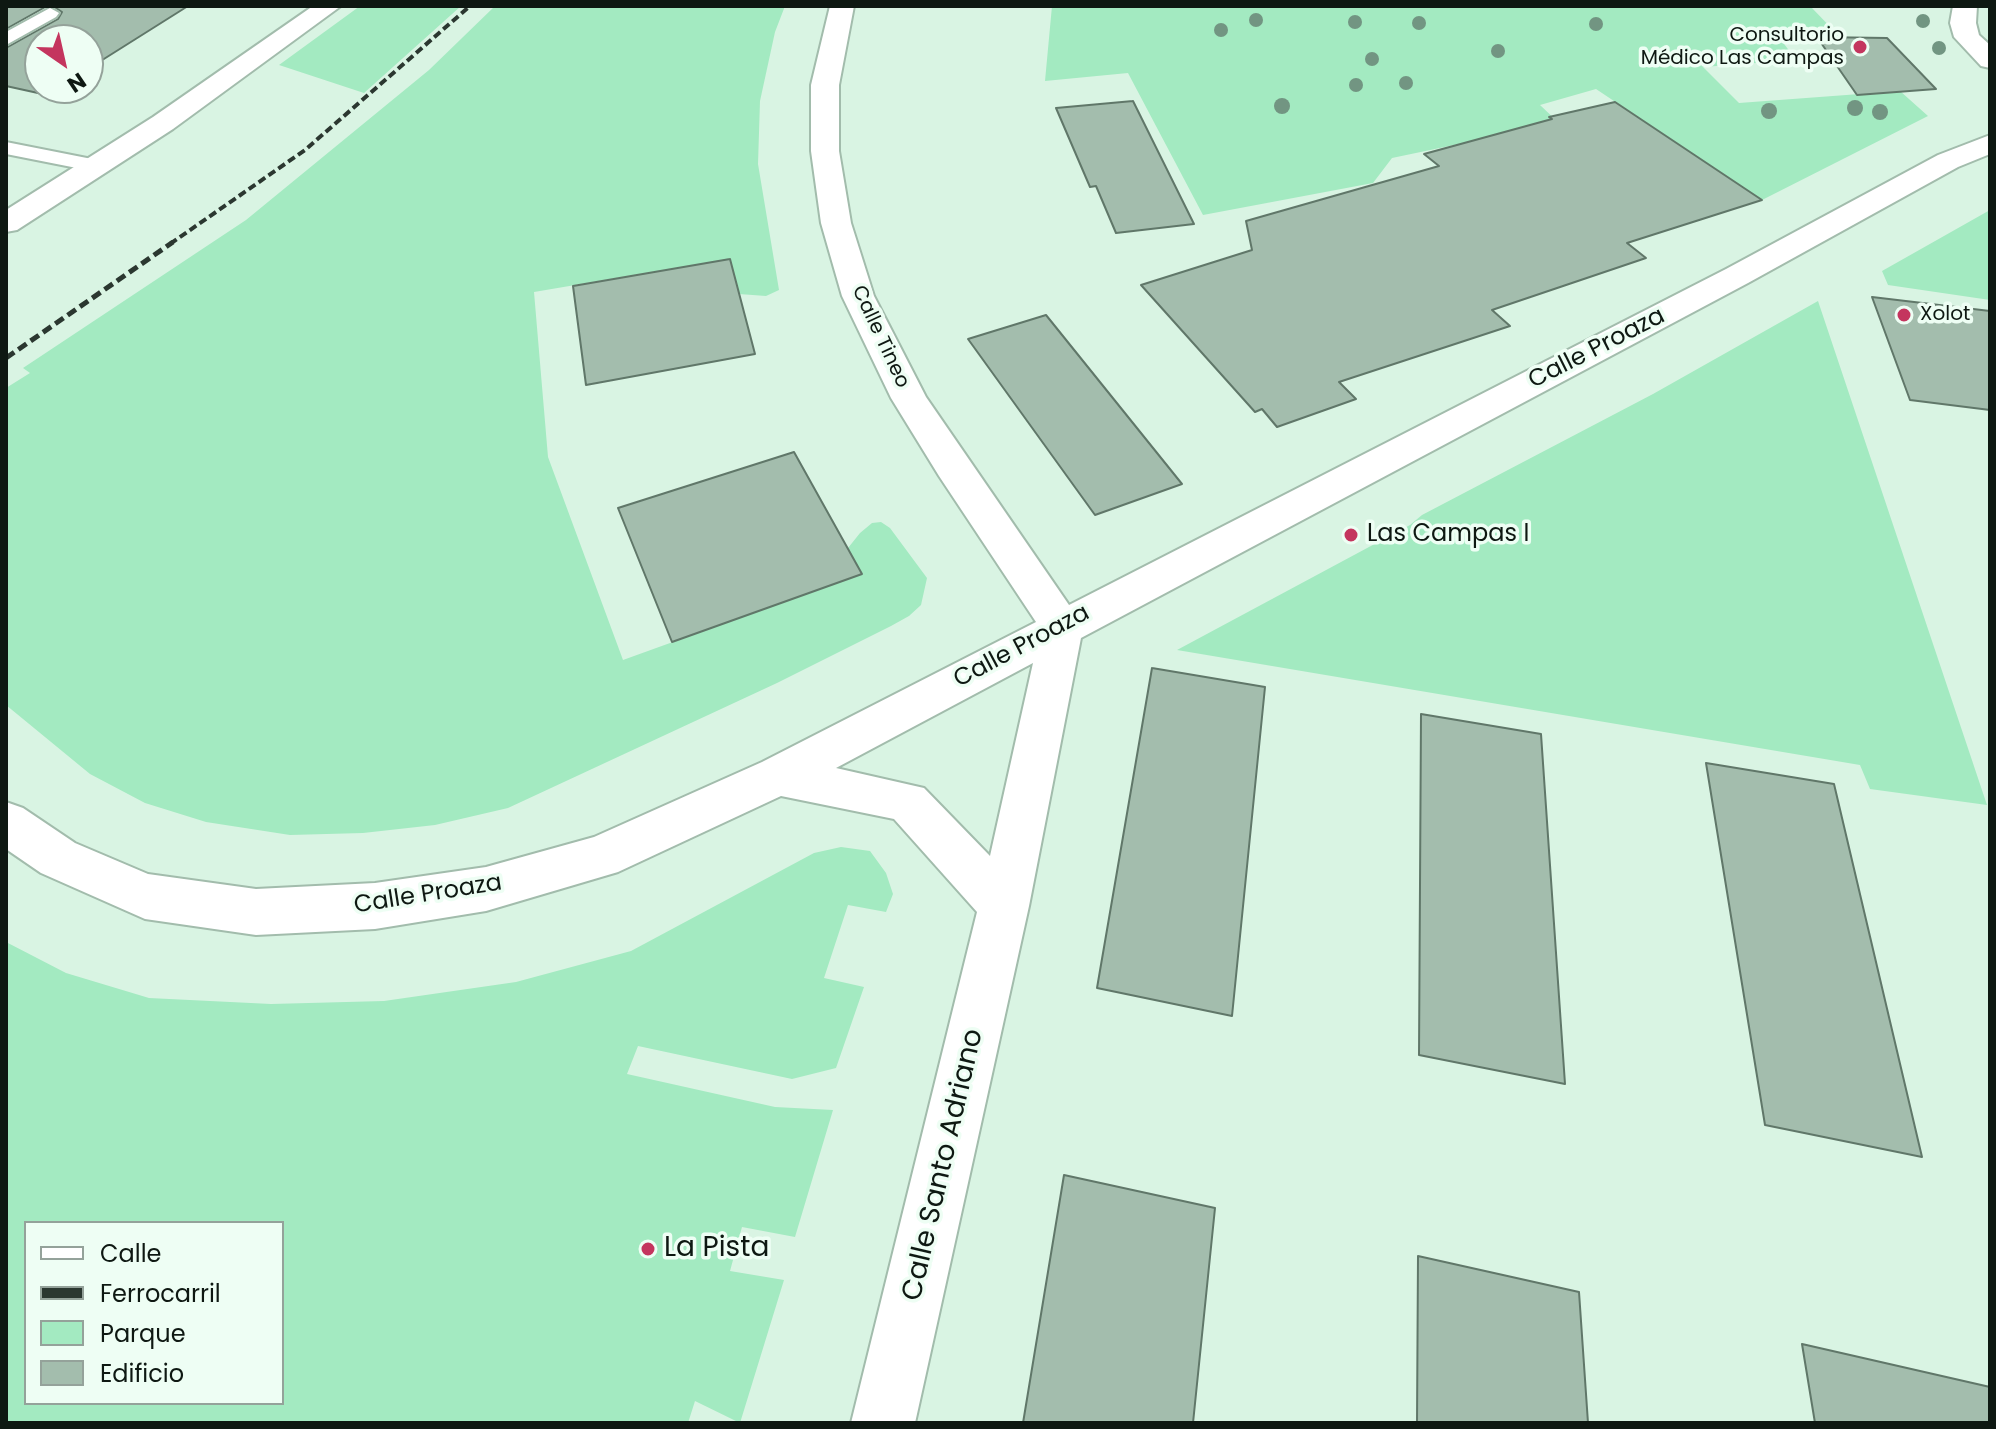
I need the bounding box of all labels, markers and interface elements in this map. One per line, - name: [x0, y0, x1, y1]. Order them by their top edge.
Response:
- north arrow: [24, 24, 104, 104]
- place label: Consultorio Médico Las Campas: [1641, 24, 1844, 71]
- marker: Consultorio Médico Las Campas: [1851, 38, 1869, 56]
- text: N: [61, 65, 92, 100]
- street label: Calle Tineo: [846, 282, 914, 392]
- street label: Calle Proaza: [1524, 302, 1670, 396]
- place label: Xolot: [1920, 303, 1970, 327]
- marker: Xolot: [1895, 306, 1913, 324]
- place label: Las Campas I: [1367, 521, 1529, 549]
- marker: Las Campas I: [1342, 526, 1360, 544]
- street label: Calle Proaza: [949, 599, 1095, 695]
- street label: Calle Proaza: [352, 869, 504, 921]
- street label: Calle Santo Adriano: [896, 1026, 992, 1304]
- legend: [24, 1221, 284, 1405]
- place label: La Pista: [664, 1232, 769, 1266]
- text: Calle: [100, 1237, 161, 1270]
- marker: La Pista: [639, 1240, 657, 1258]
- text: Ferrocarril: [100, 1277, 221, 1310]
- text: Parque: [100, 1317, 186, 1350]
- text: Edificio: [100, 1357, 184, 1390]

